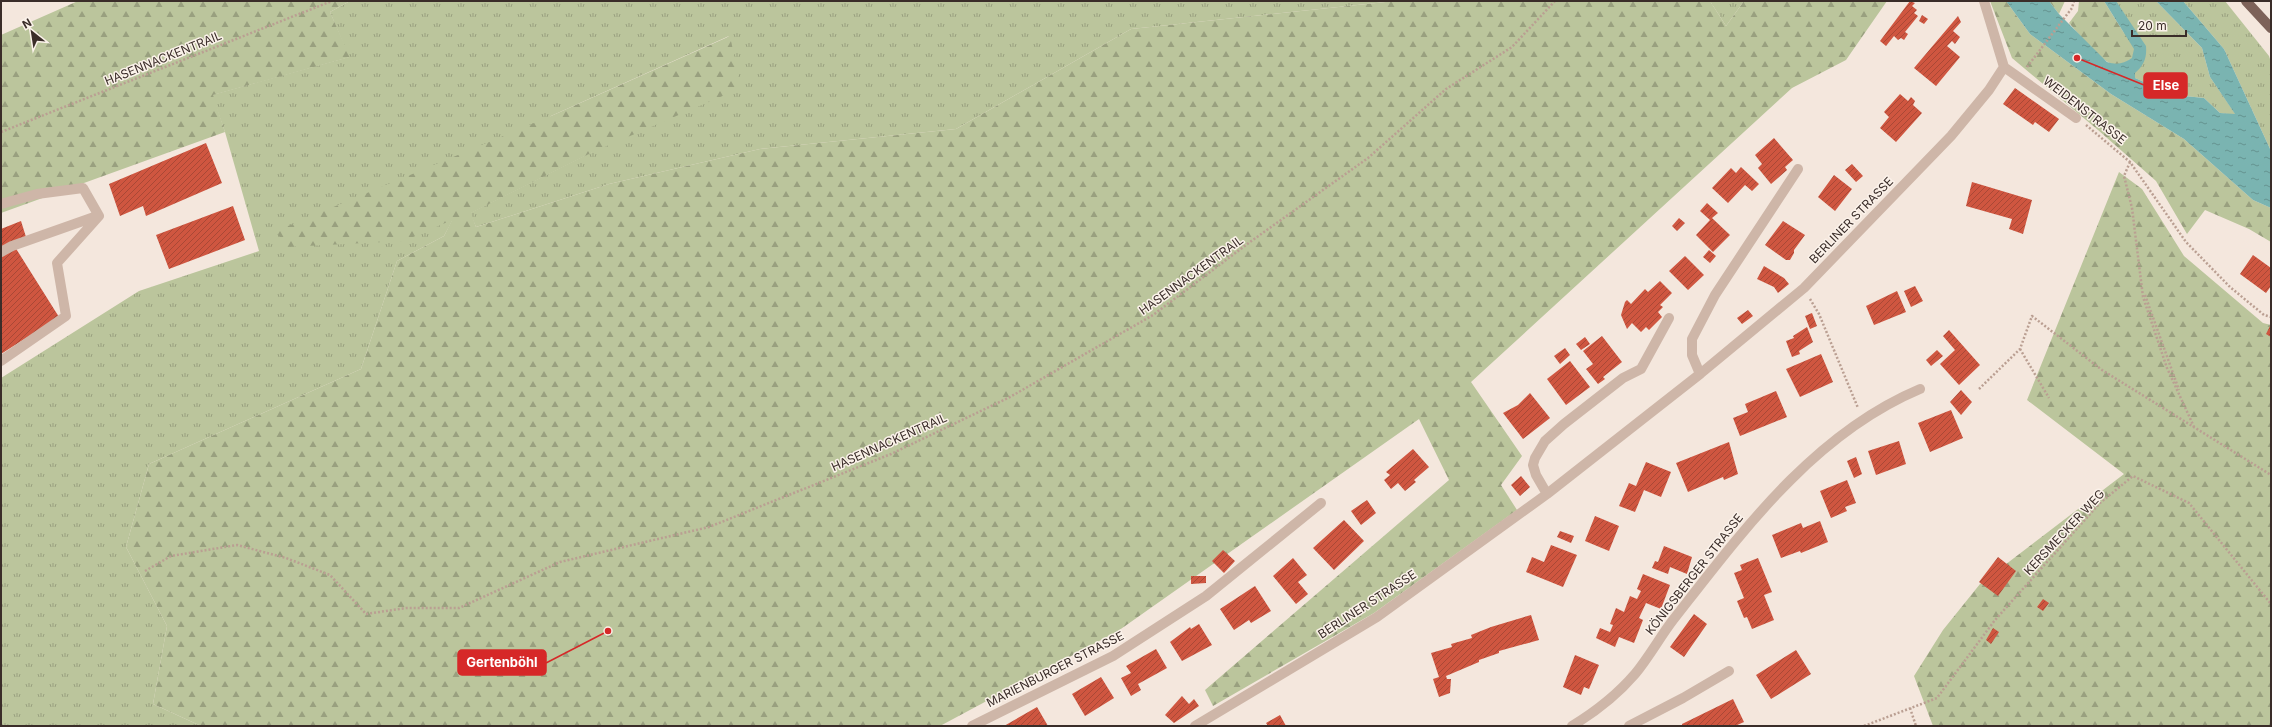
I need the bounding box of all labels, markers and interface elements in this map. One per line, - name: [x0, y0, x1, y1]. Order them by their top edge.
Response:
- north arrow: [12, 12, 52, 52]
- scale bar: [2132, 12, 2186, 38]
- text: N: [20, 15, 34, 31]
- text: 20 m: [2138, 18, 2167, 33]
- street label: HASENNACKENTRAIL: [102, 28, 224, 88]
- street label: WEIDENSTRASSE: [2040, 73, 2130, 147]
- callout: Else: [2144, 73, 2187, 98]
- text: Else: [2153, 77, 2179, 93]
- street label: BERLINER STRASSE: [1806, 174, 1896, 266]
- street label: HASENNACKENTRAIL: [1136, 232, 1246, 318]
- street label: HASENNACKENTRAIL: [829, 410, 949, 474]
- street label: KERSMECKER WEG: [2020, 486, 2108, 578]
- street label: KÖNIGSBERGER STRASSE: [1642, 510, 1746, 638]
- street label: BERLINER STRASSE: [1315, 567, 1419, 641]
- street label: MARIENBURGER STRASSE: [984, 628, 1126, 710]
- callout: Gertenböhl: [458, 650, 546, 675]
- text: Gertenböhl: [466, 654, 538, 670]

